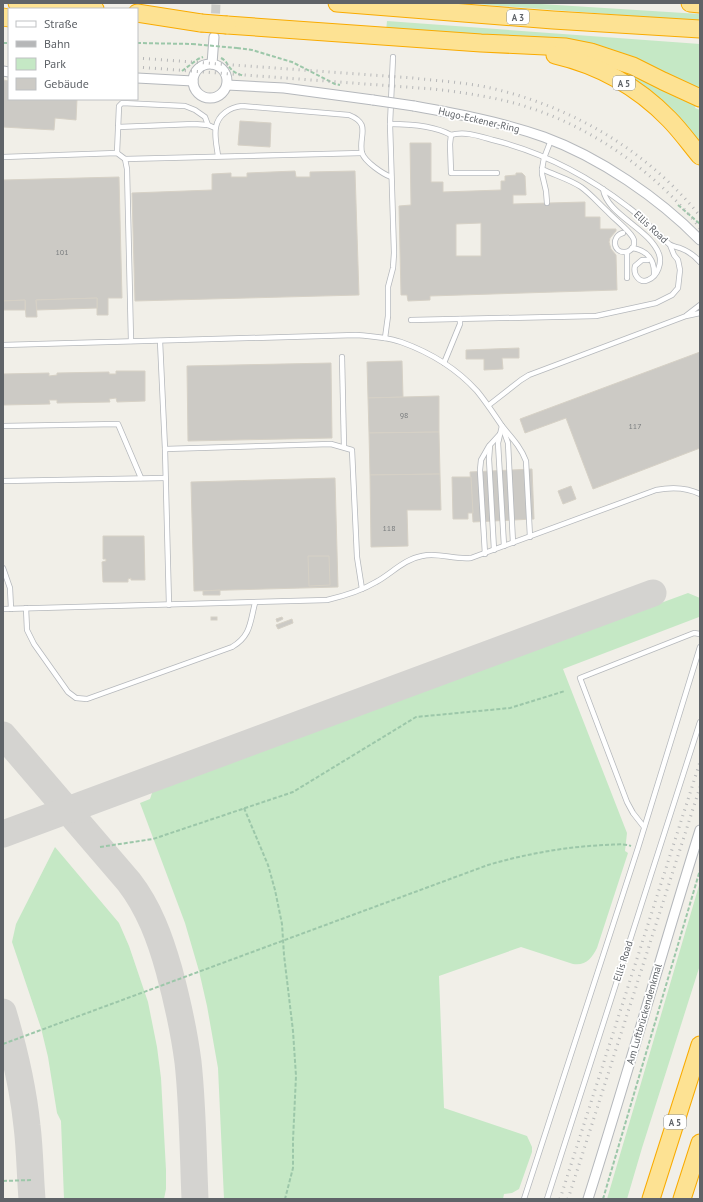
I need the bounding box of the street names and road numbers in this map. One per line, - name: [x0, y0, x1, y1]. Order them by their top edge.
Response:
- road number: A 3: [507, 10, 529, 24]
- road number: A 5: [613, 76, 635, 90]
- street label: Hugo-Eckener-Ring: [437, 104, 521, 136]
- street label: Ellis Road: [631, 208, 671, 246]
- street label: Ellis Road: [610, 939, 636, 983]
- street label: Am Luftbrückendenkmal: [623, 962, 665, 1066]
- road number: A 5: [664, 1115, 686, 1129]

